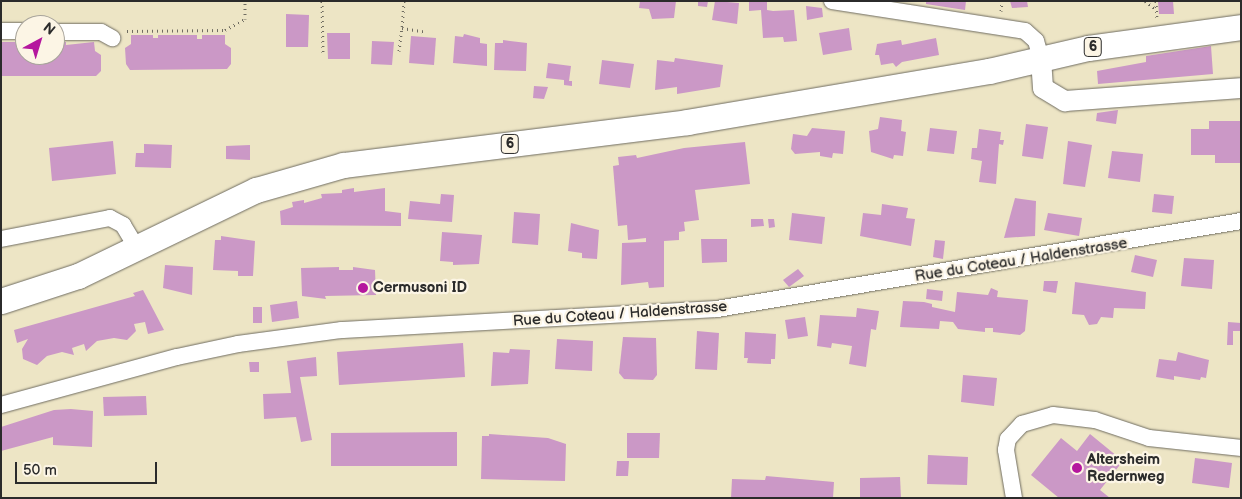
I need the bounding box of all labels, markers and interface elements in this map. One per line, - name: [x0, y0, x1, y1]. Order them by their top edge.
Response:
- north arrow: [15, 15, 65, 65]
- text: N: [40, 19, 59, 39]
- road number: 6: [1083, 36, 1103, 58]
- road number: 6: [500, 132, 520, 156]
- street label: Rue du Coteau / Haldenstrasse: [914, 234, 1128, 286]
- place label: Cermusoni ID: [373, 279, 467, 297]
- marker: Cermusoni ID: [357, 282, 369, 294]
- street label: Rue du Coteau / Haldenstrasse: [512, 298, 728, 330]
- place label: Altersheim Redernweg: [1087, 450, 1164, 485]
- scale bar: [18, 452, 160, 484]
- text: 50 m: [23, 461, 57, 480]
- marker: Altersheim Redernweg: [1071, 462, 1083, 474]

